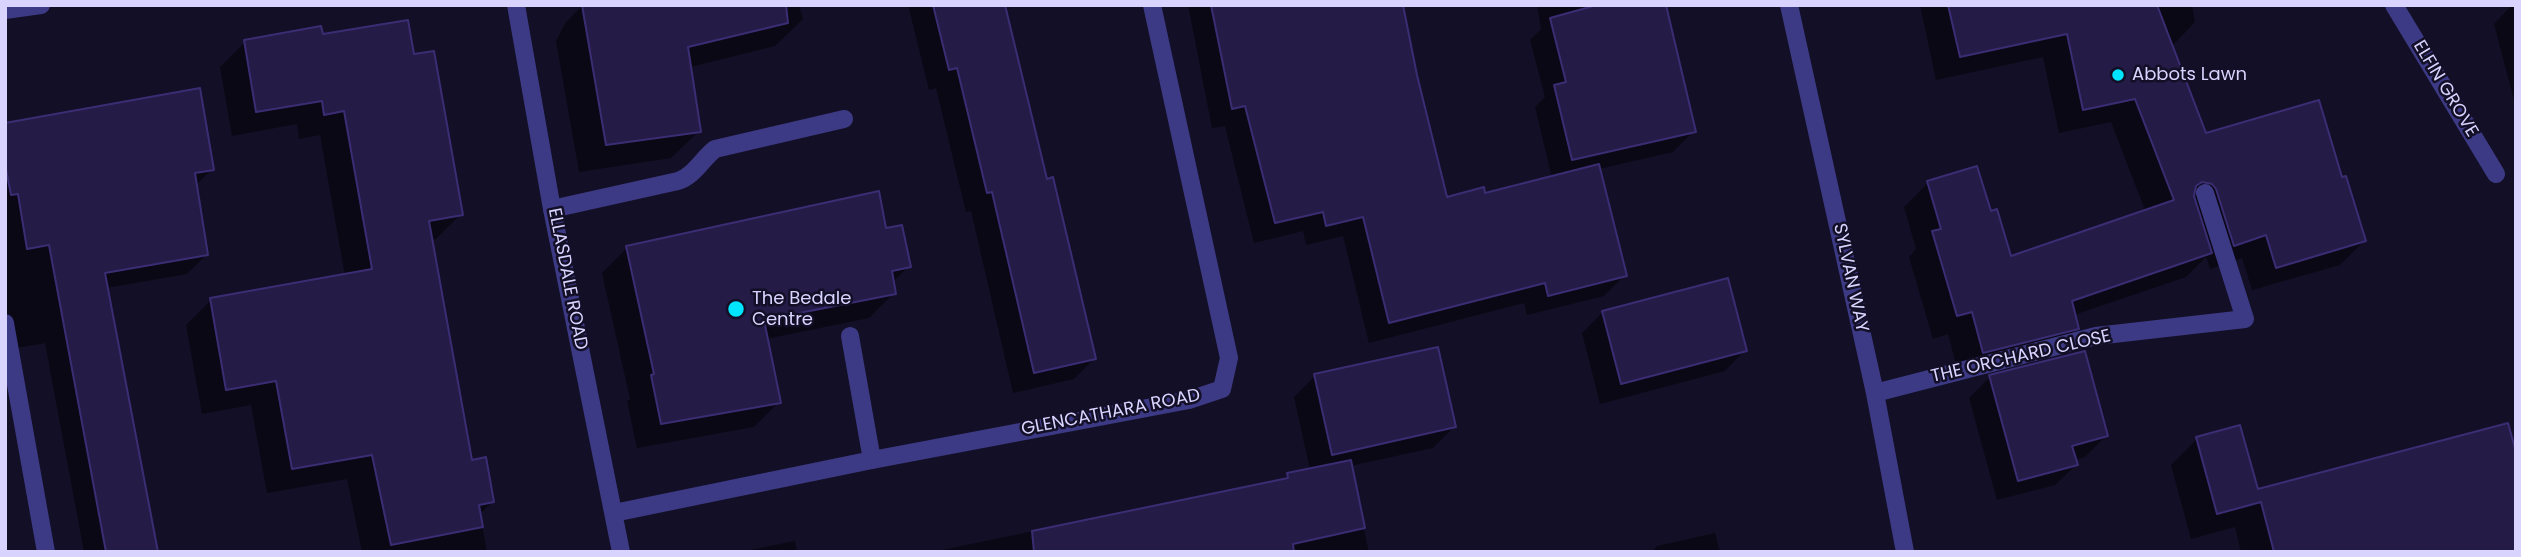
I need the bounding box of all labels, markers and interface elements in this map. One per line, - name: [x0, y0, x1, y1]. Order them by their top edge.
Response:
- street label: ELFIN GROVE: [2408, 37, 2482, 141]
- place label: Abbots Lawn: [2132, 64, 2247, 86]
- marker: Abbots Lawn: [2110, 67, 2126, 83]
- street label: ELLASDALE ROAD: [543, 206, 591, 352]
- street label: SYLVAN WAY: [1828, 222, 1872, 334]
- place label: The Bedale Centre: [752, 288, 851, 330]
- marker: The Bedale Centre: [726, 299, 746, 319]
- street label: THE ORCHARD CLOSE: [1929, 326, 2113, 388]
- street label: GLENCATHARA ROAD: [1020, 385, 1202, 441]

